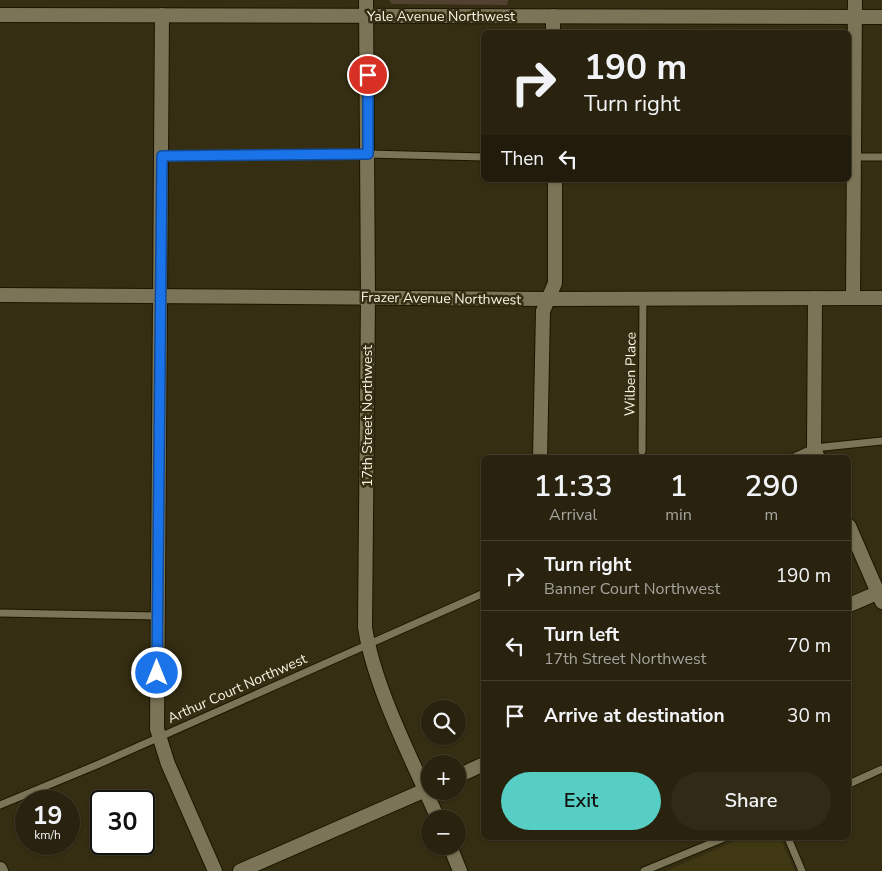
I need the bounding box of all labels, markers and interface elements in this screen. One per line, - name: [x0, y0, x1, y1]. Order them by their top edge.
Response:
- street label: Yale Avenue Northwest: [366, 7, 515, 26]
- text: 190 m: [584, 44, 687, 91]
- icon: right: [501, 50, 566, 115]
- pin: [347, 54, 389, 96]
- icon: arrive: [354, 61, 382, 89]
- text: Turn right: [584, 89, 680, 119]
- icon: left: [554, 145, 582, 173]
- text: Then: [501, 146, 544, 172]
- street label: Frazer Avenue Northwest: [361, 288, 522, 309]
- street label: Wilben Place: [620, 332, 641, 416]
- street label: 17th Street Northwest: [358, 345, 377, 487]
- text: 11:33: [534, 466, 613, 507]
- text: 1: [670, 466, 688, 507]
- text: 290: [744, 466, 798, 507]
- text: Arrival: [549, 504, 597, 526]
- text: min: [665, 504, 692, 526]
- text: m: [765, 504, 778, 526]
- text: Turn right: [544, 552, 631, 578]
- icon: right: [501, 562, 529, 590]
- text: 190 m: [776, 563, 831, 589]
- text: Banner Court Northwest: [544, 578, 720, 600]
- text: Turn left: [544, 622, 619, 648]
- icon: left: [501, 632, 529, 660]
- text: 70 m: [787, 633, 831, 659]
- position arrow: [130, 646, 182, 698]
- text: 17th Street Northwest: [544, 648, 706, 670]
- street label: Arthur Court Northwest: [165, 649, 310, 728]
- map controls: [421, 700, 466, 855]
- button: search: [421, 700, 466, 745]
- icon: arrive: [501, 702, 529, 730]
- text: Arrive at destination: [544, 703, 725, 729]
- text: 30 m: [787, 703, 831, 729]
- button: +: [421, 755, 466, 800]
- button: Exit: [501, 772, 661, 830]
- button: Share: [671, 772, 831, 830]
- speed limit sign: 30: [90, 790, 155, 855]
- text: 19: [32, 799, 63, 833]
- button: −: [421, 810, 466, 855]
- text: km/h: [34, 827, 61, 843]

